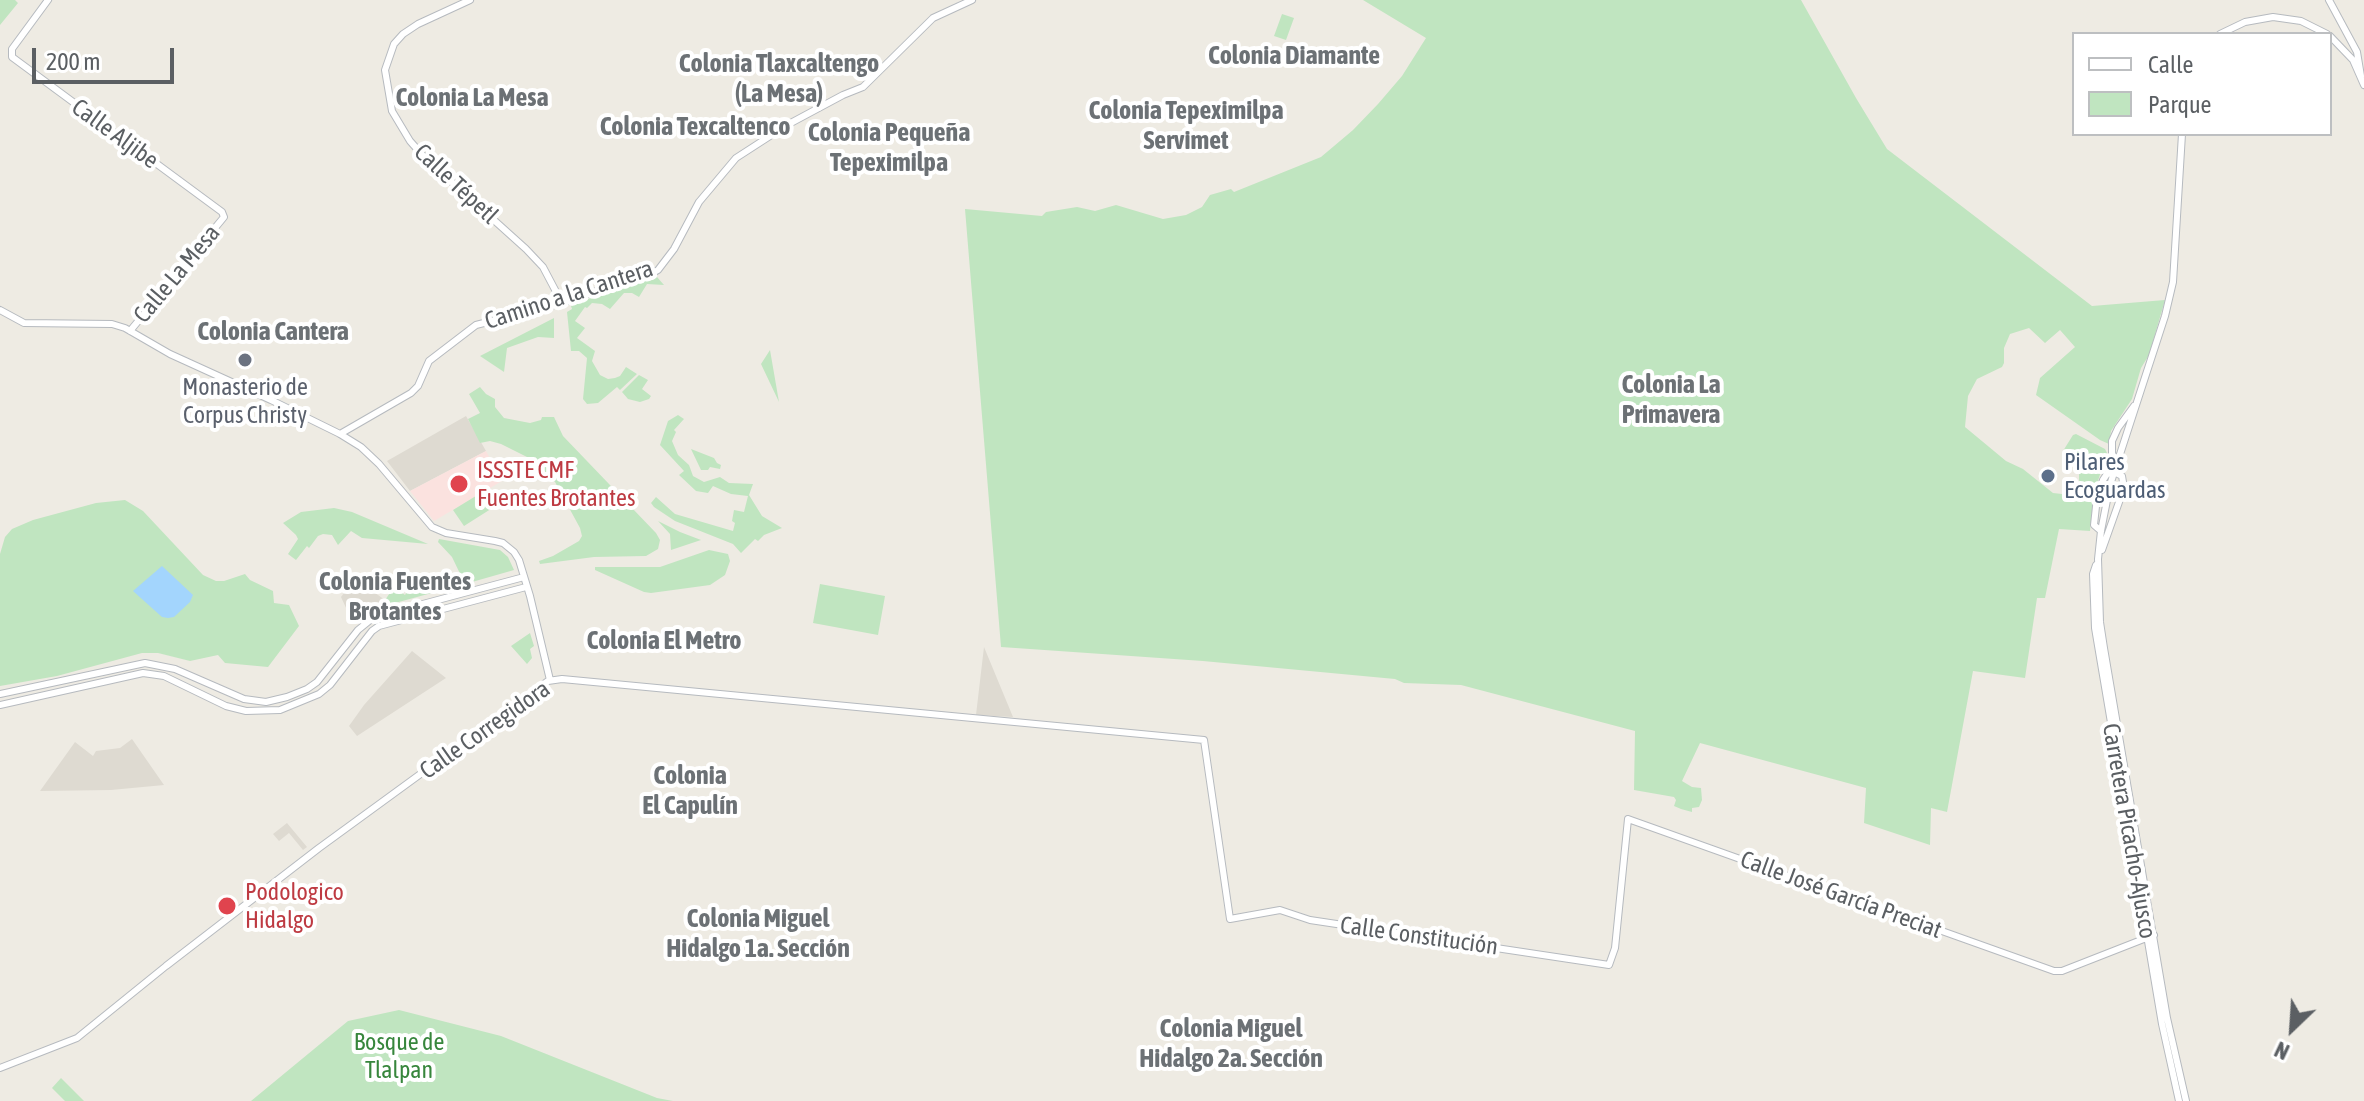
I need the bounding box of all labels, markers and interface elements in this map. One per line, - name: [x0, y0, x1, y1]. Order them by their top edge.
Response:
- scale bar: [36, 32, 178, 82]
- legend: [2072, 32, 2332, 136]
- district label: Colonia Diamante: [1208, 40, 1380, 72]
- text: 200 m: [46, 48, 100, 75]
- district label: Colonia Tlaxcaltengo (La Mesa): [679, 48, 879, 110]
- text: Calle: [2148, 51, 2193, 78]
- district label: Colonia La Mesa: [395, 82, 549, 114]
- text: Parque: [2148, 91, 2211, 118]
- street label: Calle Aljibe: [66, 93, 164, 175]
- district label: Colonia Tepeximilpa Servimet: [1088, 95, 1284, 156]
- district label: Colonia Texcaltenco: [600, 111, 790, 143]
- district label: Colonia Pequeña Tepeximilpa: [808, 117, 970, 178]
- street label: Calle Tépetl: [408, 138, 504, 230]
- street label: Calle La Mesa: [128, 219, 226, 329]
- street label: Camino a la Cantera: [481, 254, 657, 336]
- district label: Colonia Cantera: [197, 316, 349, 348]
- marker: Monasterio de Corpus Christy: [236, 351, 254, 369]
- district label: Colonia La Primavera: [1621, 369, 1721, 430]
- place label: Monasterio de Corpus Christy: [182, 373, 308, 429]
- place label: Pilares Ecoguardas: [2064, 448, 2166, 504]
- place label: ISSSTE CMF Fuentes Brotantes: [477, 456, 635, 512]
- marker: Pilares Ecoguardas: [2039, 467, 2057, 485]
- marker: ISSSTE CMF Fuentes Brotantes: [448, 473, 470, 495]
- district label: Colonia Fuentes Brotantes: [319, 566, 471, 628]
- district label: Colonia El Metro: [586, 625, 742, 657]
- street label: Calle Corregidora: [414, 675, 556, 785]
- street label: Carretera Picacho-Ajusco: [2096, 721, 2162, 941]
- district label: Colonia El Capulín: [642, 760, 738, 822]
- street label: Calle José García Preciat: [1736, 845, 1946, 945]
- place label: Podologico Hidalgo: [245, 878, 344, 934]
- marker: Podologico Hidalgo: [216, 895, 238, 917]
- district label: Colonia Miguel Hidalgo 1a. Sección: [666, 903, 850, 964]
- street label: Calle Constitución: [1338, 911, 1500, 961]
- north arrow: [2252, 989, 2332, 1069]
- district label: Colonia Miguel Hidalgo 2a. Sección: [1139, 1013, 1323, 1074]
- park label: Bosque de Tlalpan: [354, 1028, 444, 1084]
- text: N: [2270, 1036, 2293, 1065]

